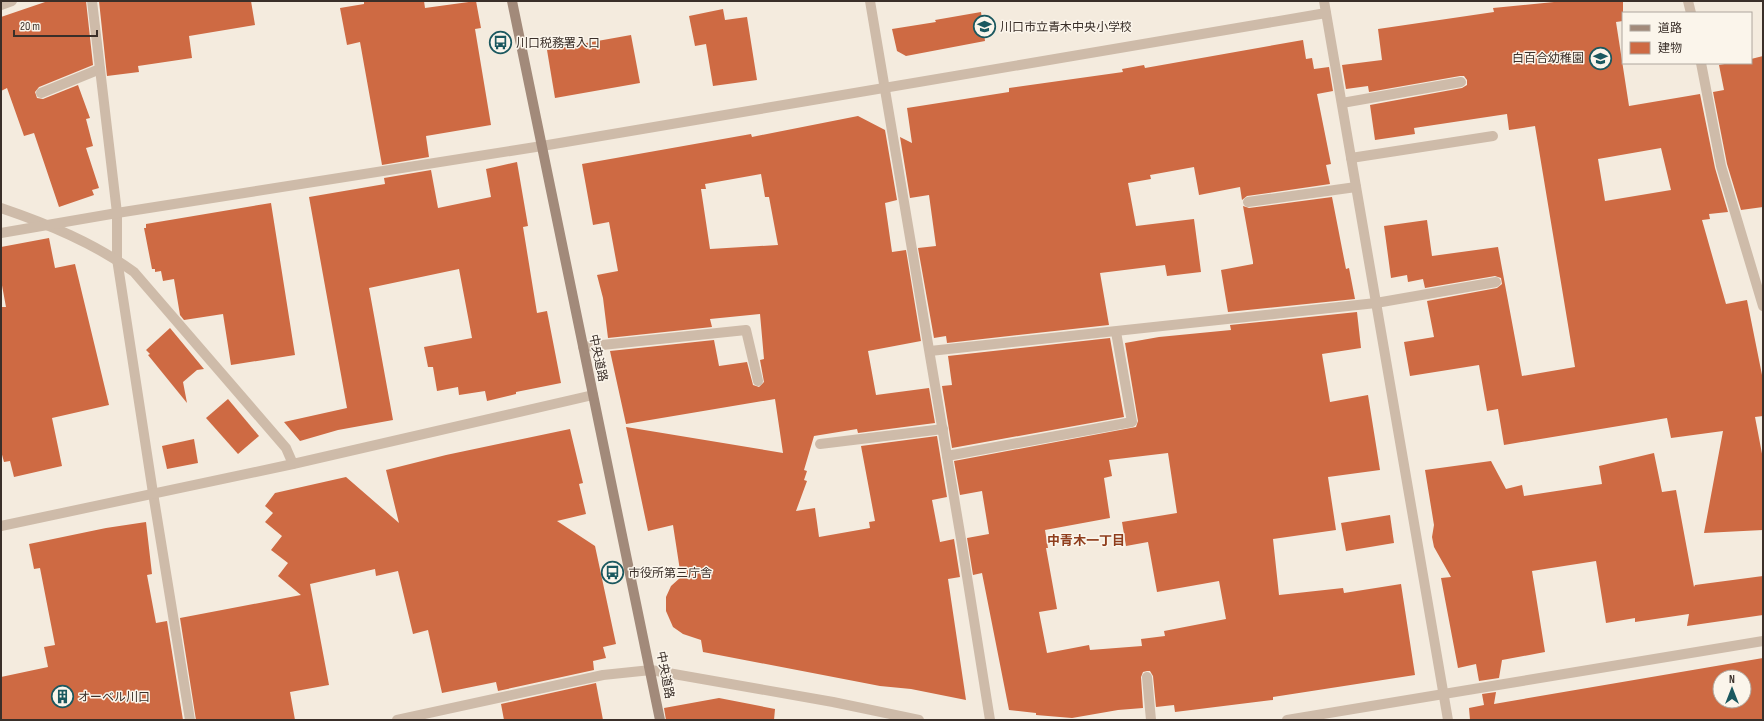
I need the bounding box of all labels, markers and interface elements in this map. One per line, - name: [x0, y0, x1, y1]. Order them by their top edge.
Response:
- scale bar: [14, 12, 97, 38]
- legend: [1622, 12, 1752, 64]
- school or university icon: 川口市立青木中央小学校: [972, 14, 998, 40]
- text: 20 m: [20, 19, 40, 34]
- place label: 川口市立青木中央小学校: [1000, 20, 1132, 35]
- text: 道路: [1658, 21, 1682, 36]
- bus stop icon: 川口税務署入口: [487, 30, 513, 56]
- place label: 川口税務署入口: [516, 36, 600, 51]
- text: 建物: [1658, 41, 1682, 56]
- school or university icon: 白百合幼稚園: [1587, 45, 1613, 71]
- place label: 白百合幼稚園: [1512, 51, 1584, 66]
- street label: 中央道路: [586, 333, 610, 383]
- district label: 中青木一丁目: [1047, 533, 1125, 549]
- bus stop icon: 市役所第三庁舎: [599, 560, 625, 586]
- place label: 市役所第三庁舎: [628, 566, 712, 581]
- street label: 中央道路: [653, 650, 677, 700]
- north arrow: [1712, 669, 1752, 709]
- text: N: [1729, 673, 1735, 686]
- building icon: オーベル川口: [49, 684, 75, 710]
- place label: オーベル川口: [78, 690, 150, 705]

